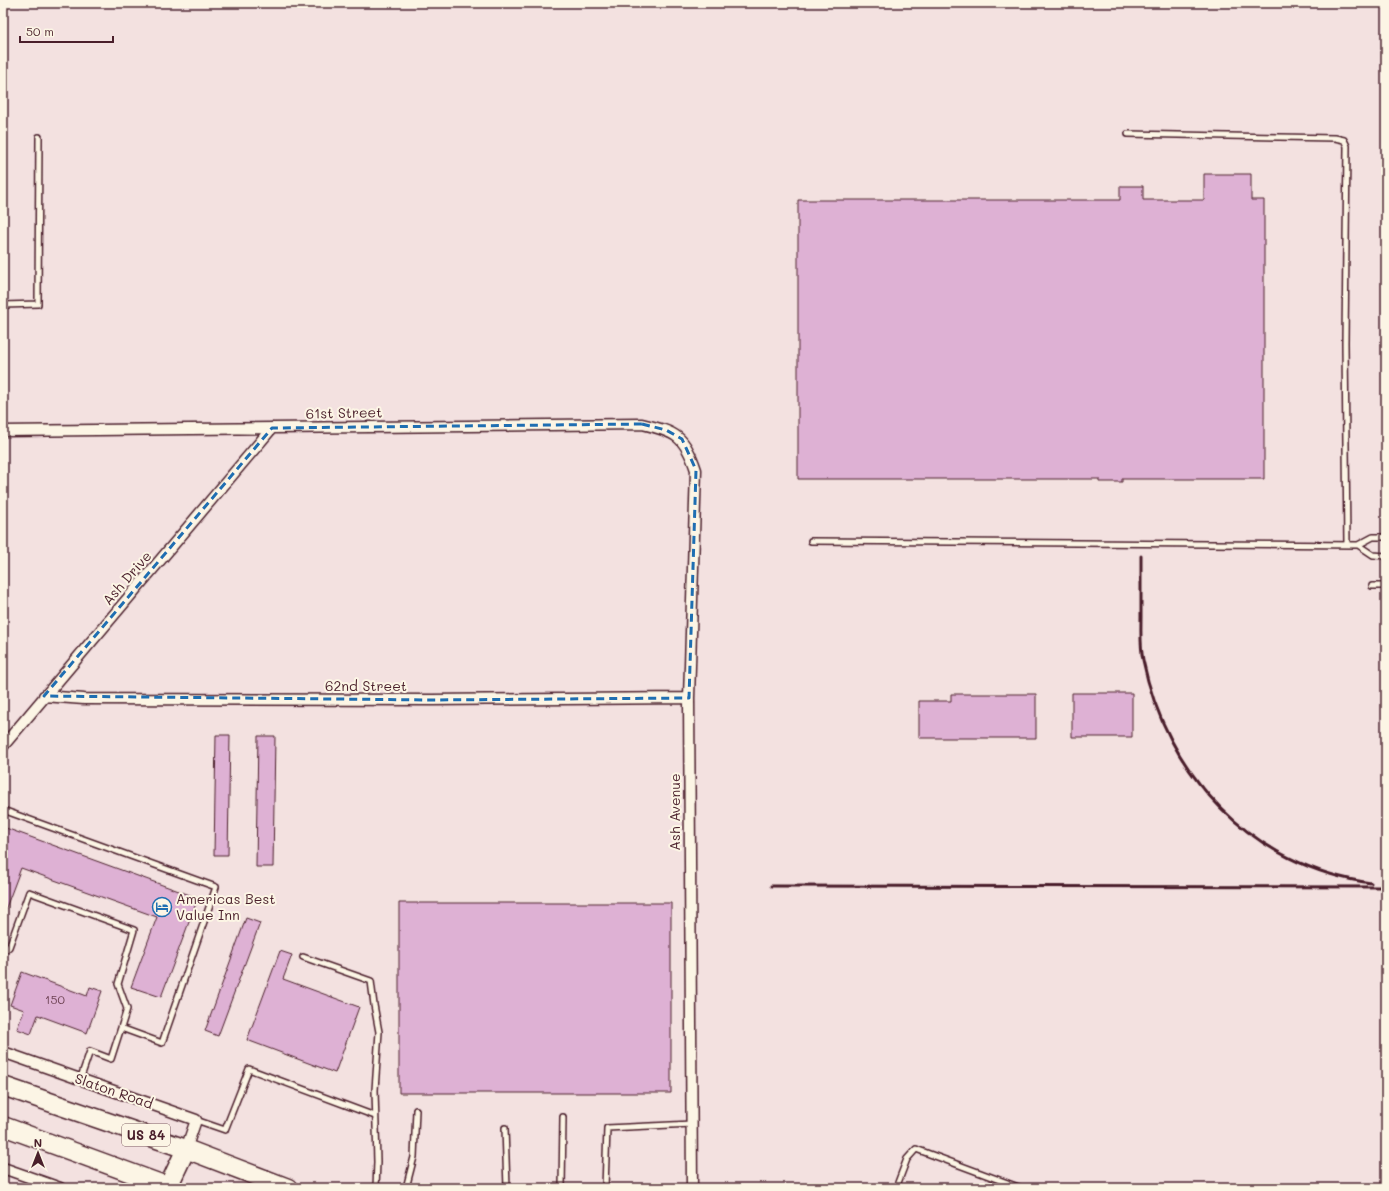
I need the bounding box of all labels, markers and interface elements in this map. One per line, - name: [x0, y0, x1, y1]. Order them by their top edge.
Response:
- scale bar: [20, 18, 113, 44]
- text: 50 m: [26, 23, 54, 39]
- street label: 61st Street: [305, 402, 383, 423]
- street label: Ash Drive: [98, 547, 155, 609]
- street label: 62nd Street: [325, 676, 407, 695]
- street label: Ash Avenue: [665, 773, 684, 851]
- place label: Americas Best Value Inn: [176, 889, 275, 924]
- hotel icon: Americas Best Value Inn: [151, 896, 173, 918]
- house number: 150: [45, 991, 65, 1007]
- street label: Slaton Road: [72, 1068, 156, 1113]
- road number: US 84: [122, 1124, 170, 1146]
- north arrow: [18, 1133, 58, 1173]
- text: N: [34, 1135, 42, 1150]

